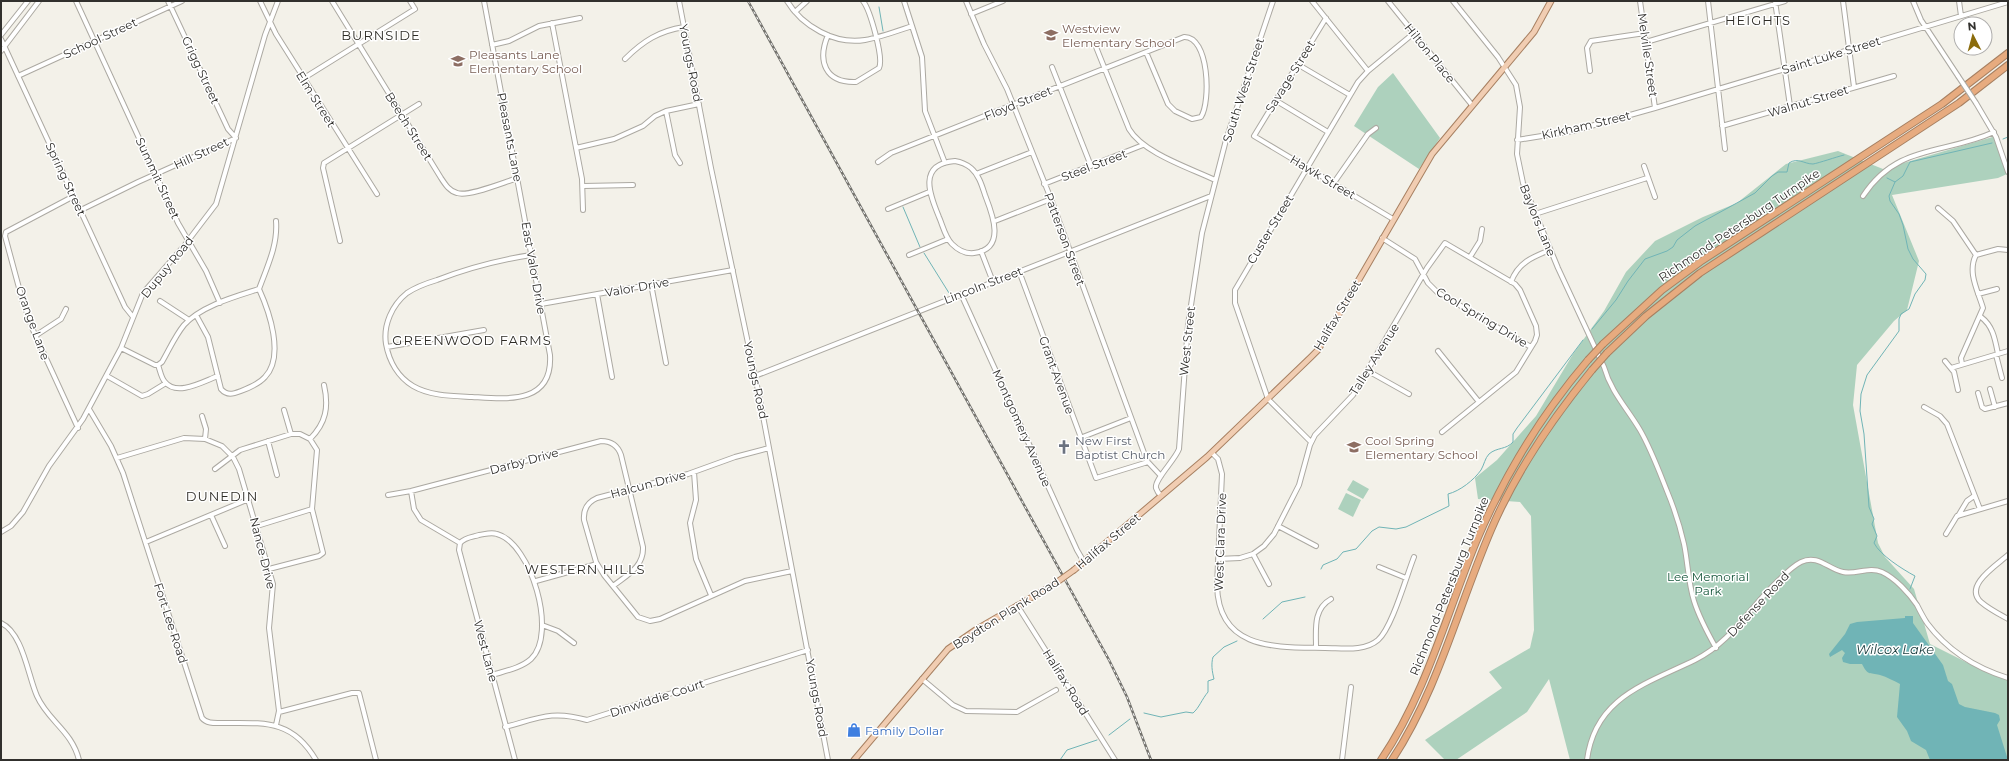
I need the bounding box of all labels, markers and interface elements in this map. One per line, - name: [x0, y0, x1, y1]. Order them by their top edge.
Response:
- street label: Melville Street: [1635, 12, 1661, 98]
- district label: HEIGHTS: [1725, 12, 1791, 28]
- street label: School Street: [61, 14, 139, 62]
- north arrow: [1953, 16, 1993, 56]
- text: N: [1967, 19, 1977, 33]
- street label: Hilton Place: [1401, 20, 1459, 86]
- place label: Westview Elementary School: [1062, 21, 1175, 50]
- street label: Youngs Road: [676, 23, 706, 103]
- district label: BURNSIDE: [341, 27, 421, 43]
- school or university icon: Westview Elementary School: [1043, 27, 1059, 43]
- street label: Saint Luke Street: [1780, 33, 1882, 77]
- street label: Grigg Street: [179, 34, 223, 106]
- street label: South West Street: [1219, 36, 1267, 144]
- street label: Savage Street: [1262, 37, 1318, 115]
- place label: Pleasants Lane Elementary School: [469, 47, 582, 76]
- school or university icon: Pleasants Lane Elementary School: [450, 53, 466, 69]
- street label: Elm Street: [293, 68, 339, 130]
- street label: Walnut Street: [1766, 82, 1850, 120]
- street label: Floyd Street: [982, 83, 1054, 123]
- street label: Beech Street: [382, 89, 436, 163]
- street label: Pleasants Lane: [494, 91, 526, 183]
- street label: Kirkham Street: [1540, 107, 1632, 143]
- street label: Hill Street: [171, 134, 231, 172]
- street label: Summit Street: [133, 135, 184, 221]
- street label: Spring Street: [42, 140, 90, 218]
- street label: Steel Street: [1059, 146, 1129, 184]
- street label: Hawk Street: [1287, 152, 1359, 203]
- street label: Richmond-Petersburg Turnpike: [1655, 165, 1823, 285]
- street label: Baylors Lane: [1517, 182, 1559, 258]
- street label: Patterson Street: [1041, 190, 1089, 288]
- street label: Custer Street: [1243, 191, 1297, 266]
- street label: East Valor Drive: [518, 220, 550, 316]
- street label: Dupuy Road: [138, 233, 196, 301]
- street label: Lincoln Street: [941, 263, 1025, 307]
- street label: Valor Drive: [604, 274, 670, 300]
- street label: Halifax Street: [1310, 277, 1364, 353]
- street label: Orange Lane: [13, 284, 53, 362]
- street label: Cool Spring Drive: [1434, 284, 1530, 350]
- street label: West Street: [1176, 305, 1198, 377]
- street label: Talley Avenue: [1346, 320, 1402, 398]
- district label: GREENWOOD FARMS: [392, 332, 552, 348]
- street label: Grant Avenue: [1036, 334, 1078, 416]
- street label: Youngs Road: [740, 340, 772, 420]
- street label: Montgomery Avenue: [989, 367, 1055, 489]
- place label: New First Baptist Church: [1075, 433, 1165, 462]
- place label: Cool Spring Elementary School: [1365, 433, 1478, 462]
- church icon: New First Baptist Church: [1056, 439, 1072, 455]
- school or university icon: Cool Spring Elementary School: [1346, 439, 1362, 455]
- street label: Darby Drive: [488, 445, 560, 477]
- street label: Halcun Drive: [609, 467, 687, 501]
- district label: DUNEDIN: [186, 488, 258, 504]
- street label: West Clara Drive: [1211, 492, 1229, 592]
- street label: Richmond-Petersburg Turnpike: [1406, 494, 1492, 678]
- street label: Halifax Street: [1072, 509, 1144, 573]
- street label: Nance Drive: [247, 516, 279, 590]
- district label: WESTERN HILLS: [524, 561, 646, 577]
- street label: Defense Road: [1724, 568, 1792, 640]
- park label: Lee Memorial Park: [1667, 569, 1749, 598]
- street label: Boydton Plank Road: [950, 574, 1062, 652]
- street label: Fort Lee Road: [151, 581, 191, 665]
- street label: West Lane: [471, 618, 501, 684]
- water label: Wilcox Lake: [1856, 641, 1934, 657]
- street label: Halifax Road: [1040, 646, 1092, 718]
- street label: Youngs Road: [803, 658, 831, 738]
- street label: Dinwiddie Court: [608, 676, 706, 720]
- shop icon: Family Dollar: [846, 722, 862, 738]
- place label: Family Dollar: [865, 723, 944, 738]

